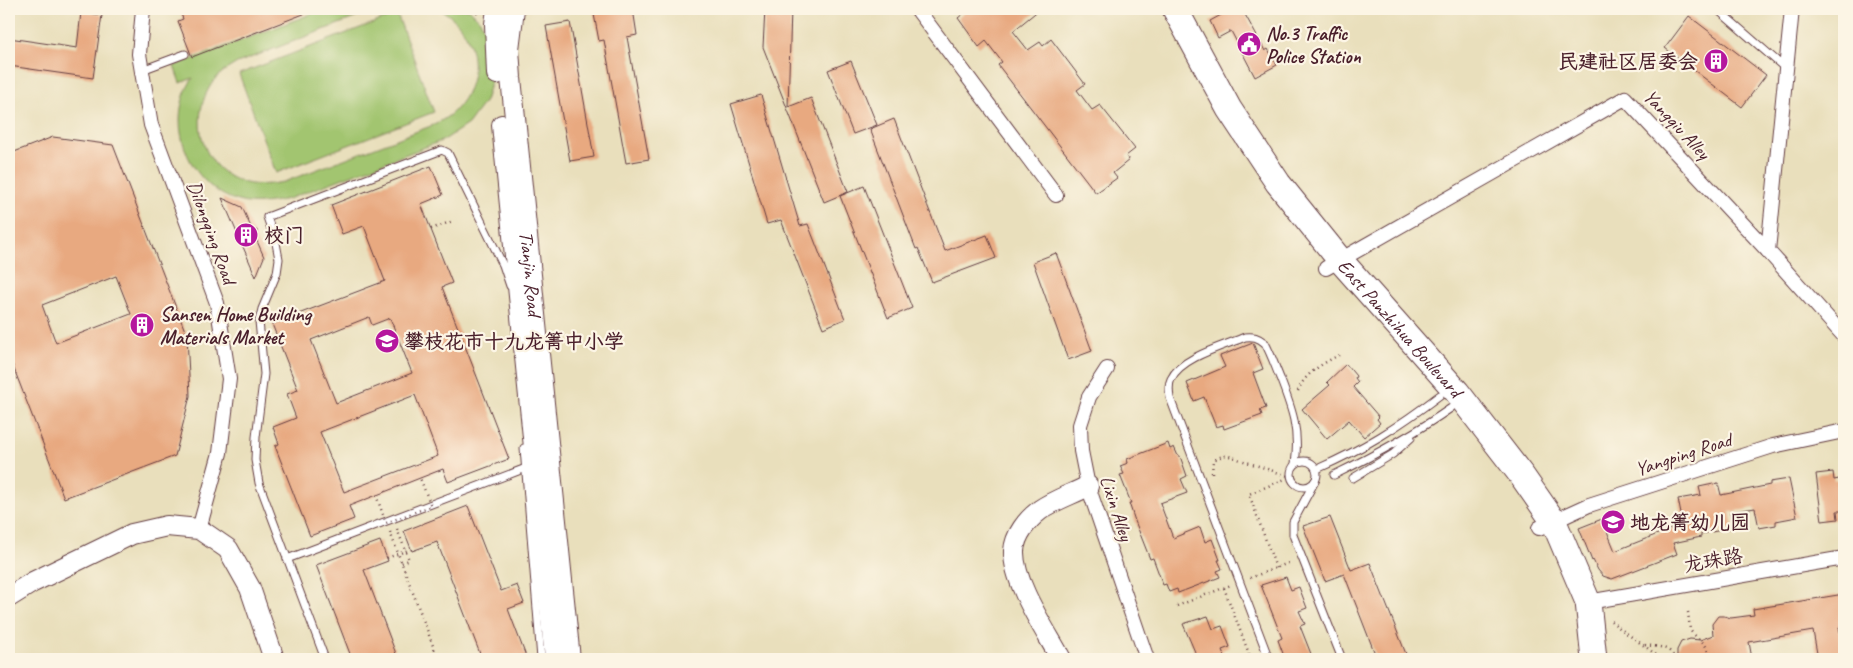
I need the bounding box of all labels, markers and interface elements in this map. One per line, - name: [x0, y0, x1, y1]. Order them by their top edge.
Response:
- place label: No.3 Traffic Police Station: [1266, 21, 1361, 69]
- public building icon: No.3 Traffic Police Station: [1236, 31, 1262, 57]
- building icon: 民建社区居委会: [1703, 48, 1729, 74]
- place label: 民建社区居委会: [1558, 49, 1698, 74]
- street label: Yangqiu Alley: [1638, 84, 1717, 166]
- street label: Dilongqing Road: [181, 177, 243, 290]
- building icon: 校门: [233, 222, 259, 248]
- place label: 校门: [264, 223, 304, 248]
- street label: Tianjin Road: [514, 230, 547, 320]
- street label: East Panzhihua Boulevard: [1332, 254, 1470, 405]
- place label: Sansen Home Building Materials Market: [160, 302, 313, 350]
- building icon: Sansen Home Building Materials Market: [129, 312, 155, 338]
- school or university icon: 攀枝花市十九龙箐中小学: [374, 328, 400, 354]
- place label: 攀枝花市十九龙箐中小学: [404, 329, 624, 354]
- street label: Yangping Road: [1632, 426, 1738, 482]
- street label: Lixin Alley: [1094, 472, 1139, 545]
- school or university icon: 地龙箐幼儿园: [1600, 509, 1626, 535]
- place label: 地龙箐幼儿园: [1630, 510, 1750, 535]
- street label: 龙珠路: [1681, 543, 1746, 578]

